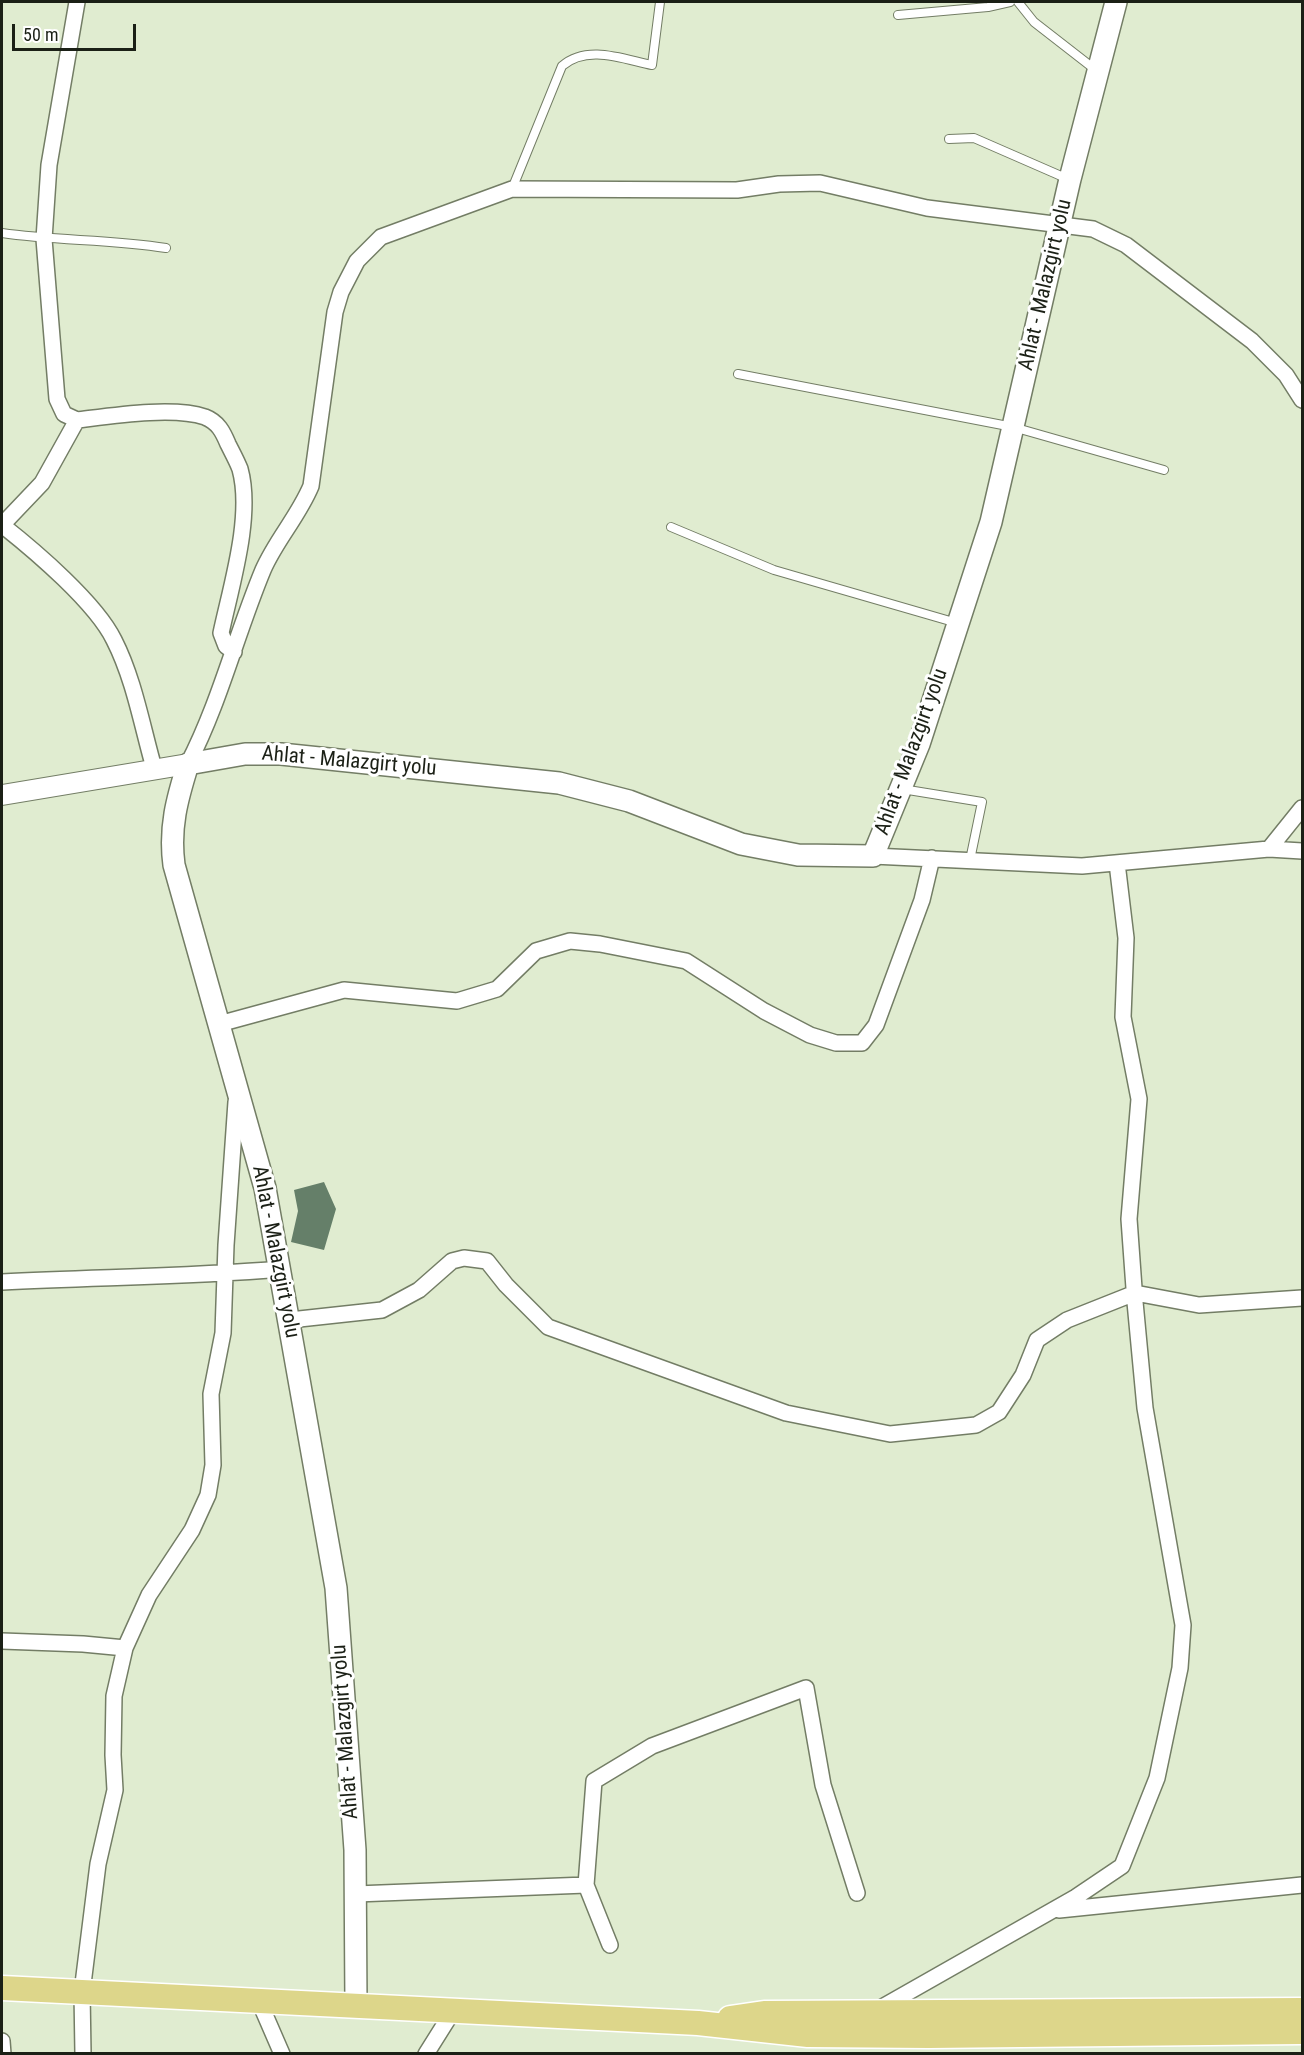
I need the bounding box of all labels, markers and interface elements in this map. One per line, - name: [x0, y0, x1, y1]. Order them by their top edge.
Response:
- scale bar: [15, 12, 140, 50]
- text: 50 m: [23, 24, 58, 45]
- street label: Ahlat - Malazgirt yolu: [1014, 197, 1078, 373]
- street label: Ahlat - Malazgirt yolu: [870, 665, 954, 839]
- street label: Ahlat - Malazgirt yolu: [261, 742, 437, 782]
- street label: Ahlat - Malazgirt yolu: [246, 1164, 304, 1340]
- street label: Ahlat - Malazgirt yolu: [327, 1644, 365, 1820]

